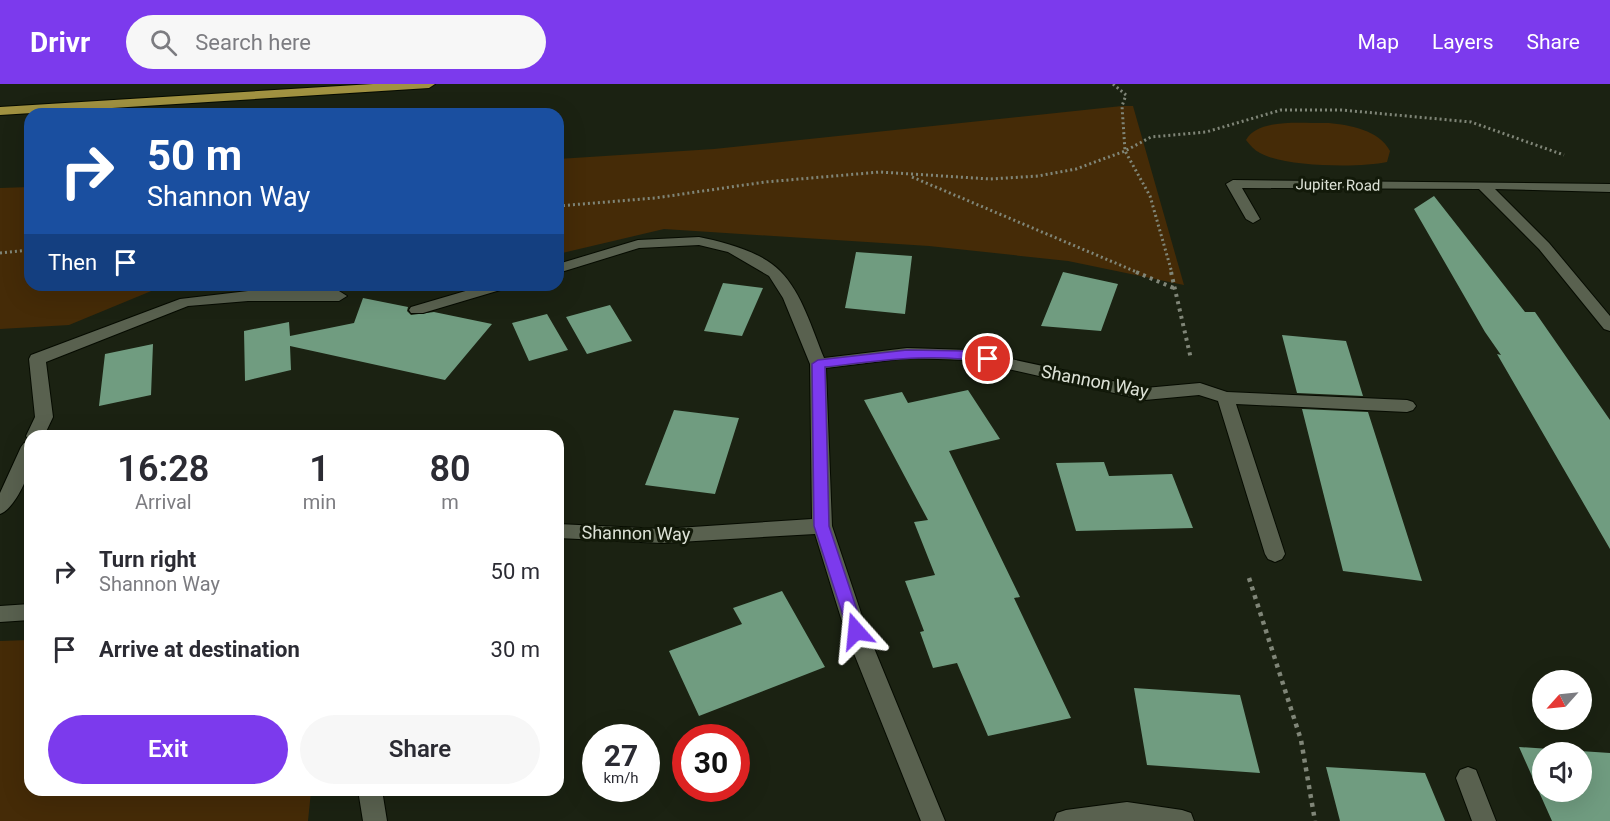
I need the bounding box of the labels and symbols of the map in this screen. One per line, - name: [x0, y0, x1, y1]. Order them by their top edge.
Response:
- street label: Jupiter Road: [1295, 175, 1381, 195]
- pin: [962, 333, 1013, 384]
- street label: Shannon Way: [1040, 360, 1151, 402]
- street label: Shannon Way: [581, 522, 691, 544]
- position arrow: [824, 599, 888, 663]
- north arrow: [1532, 670, 1592, 730]
- speed limit sign: 30: [672, 724, 750, 802]

